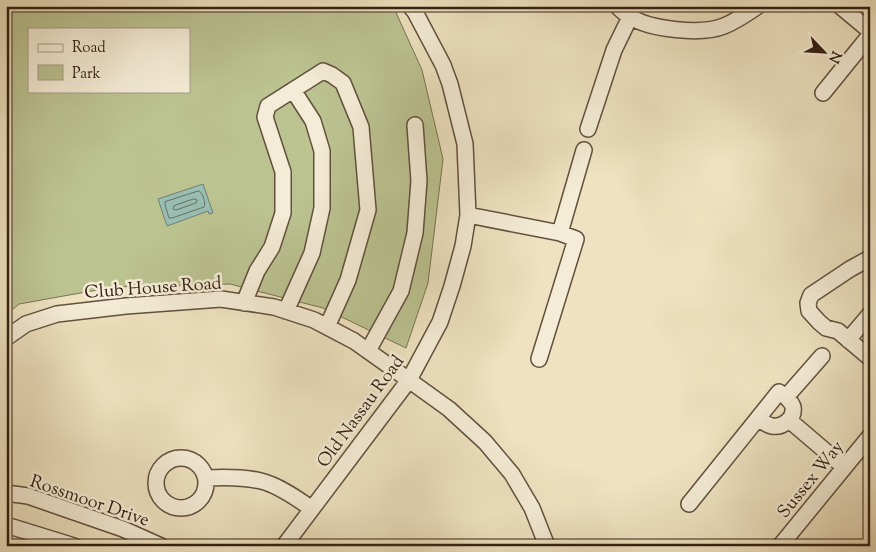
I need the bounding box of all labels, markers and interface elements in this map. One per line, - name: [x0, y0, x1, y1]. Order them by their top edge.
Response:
- legend: [28, 28, 190, 92]
- north arrow: [798, 28, 848, 78]
- text: Road: [72, 38, 106, 59]
- text: N: [823, 47, 845, 66]
- text: Park: [72, 64, 101, 85]
- street label: Club House Road: [84, 271, 223, 307]
- street label: Old Nassau Road: [312, 350, 411, 474]
- street label: Sussex Way: [772, 436, 851, 525]
- street label: Rossmoor Drive: [26, 469, 153, 534]

